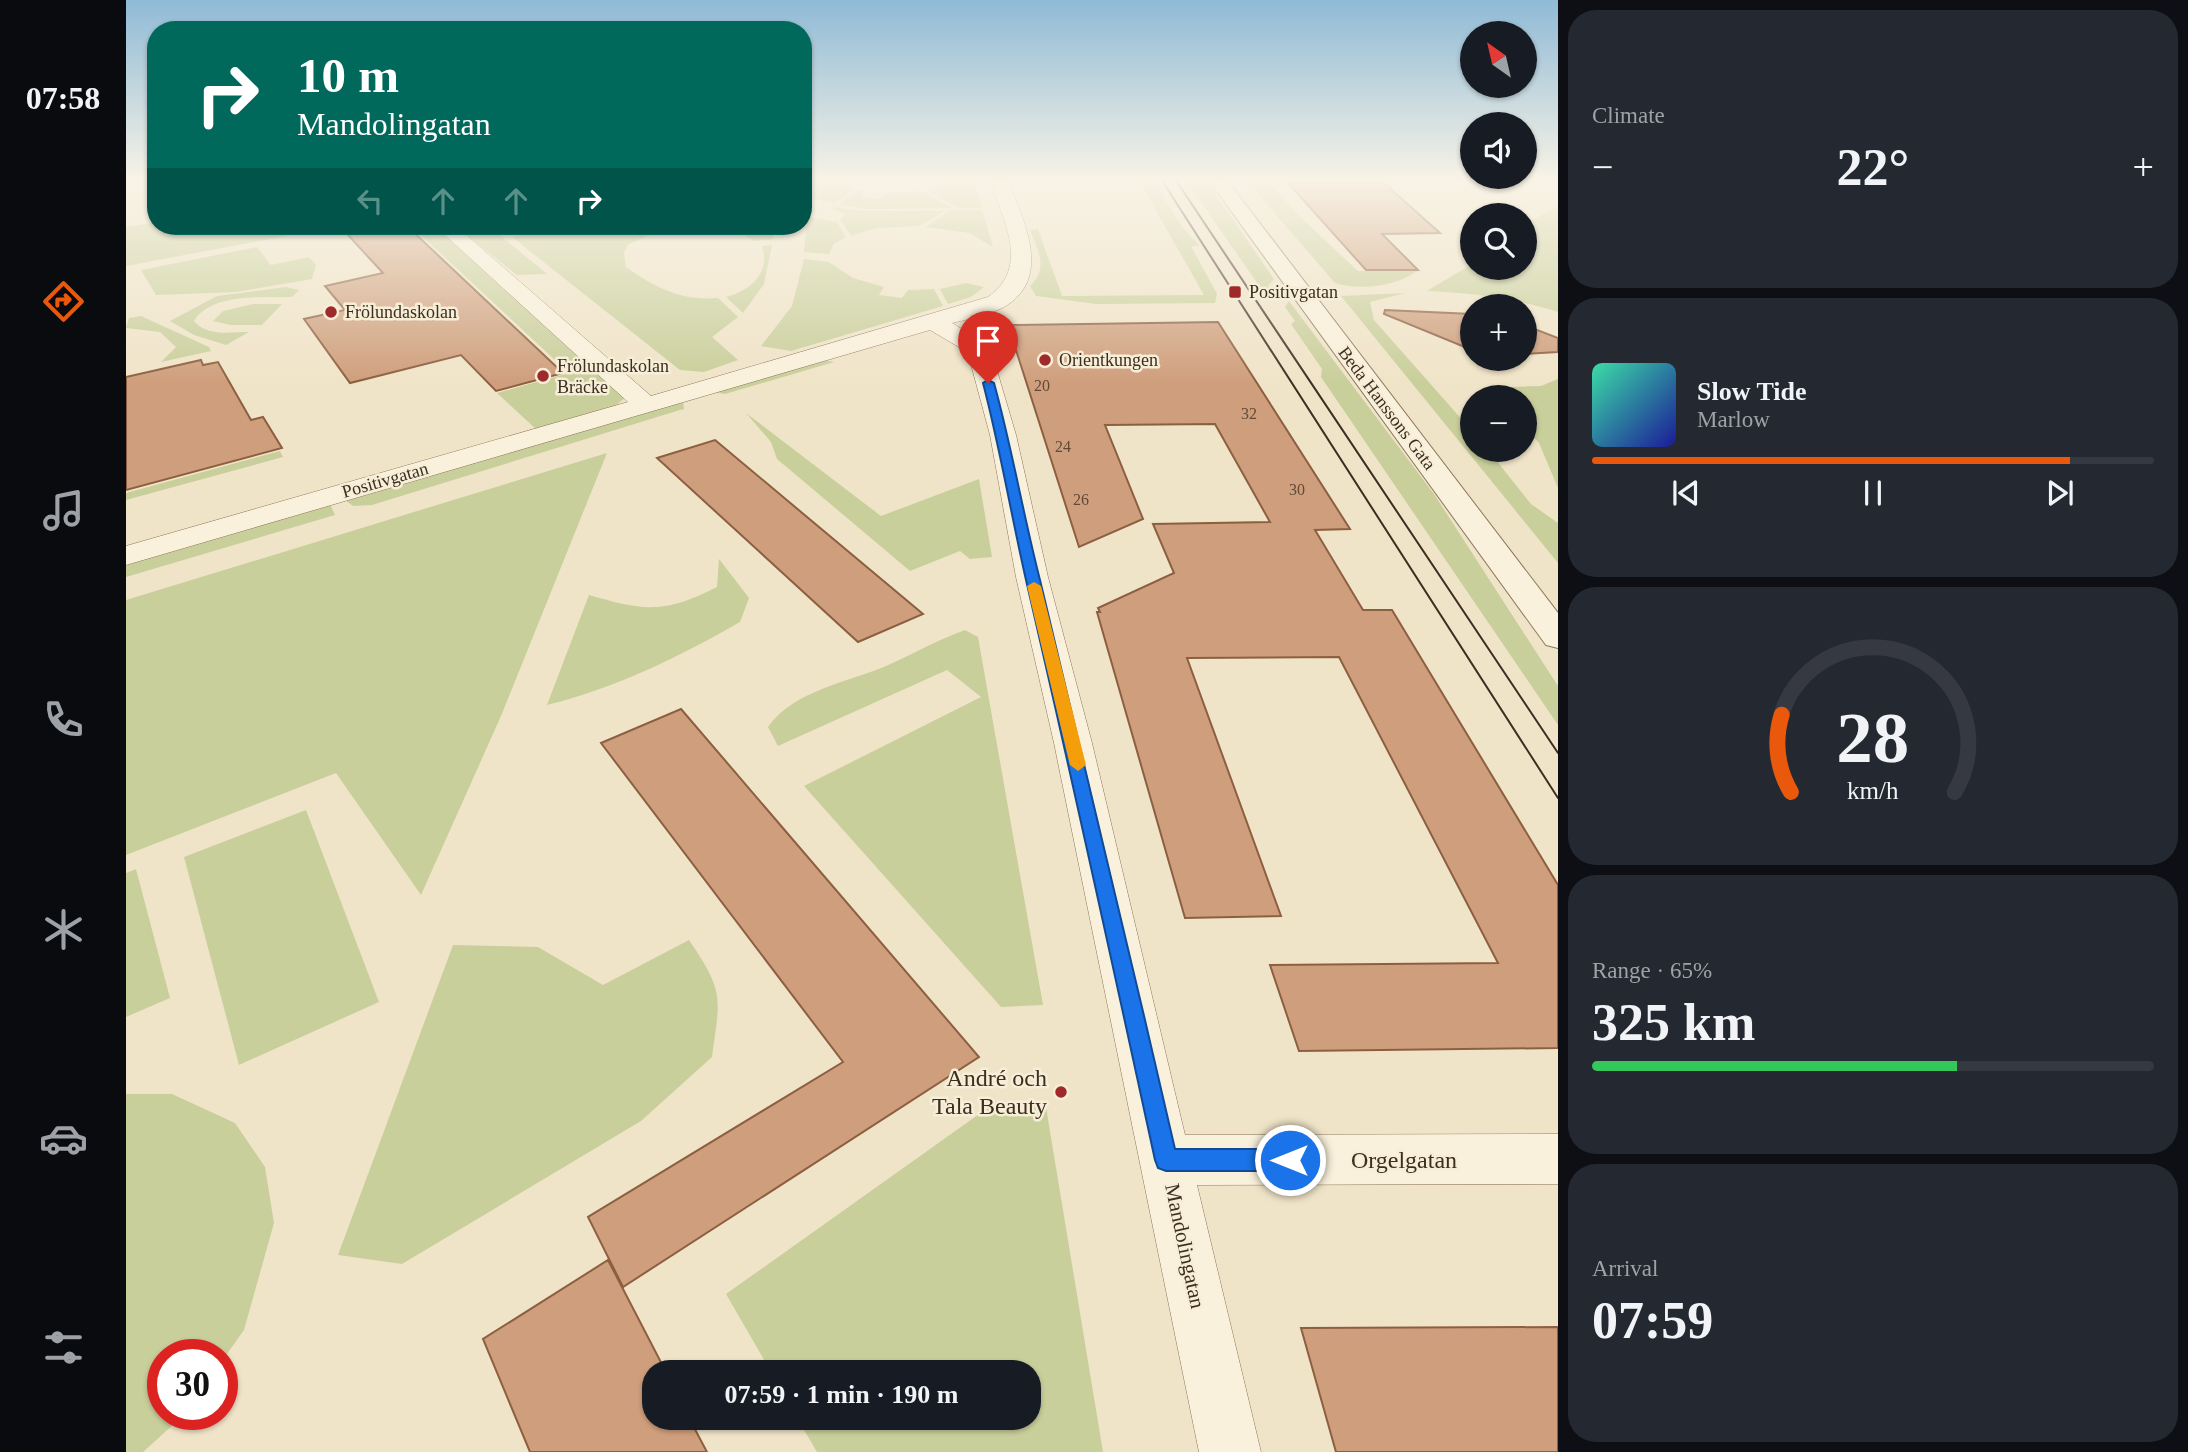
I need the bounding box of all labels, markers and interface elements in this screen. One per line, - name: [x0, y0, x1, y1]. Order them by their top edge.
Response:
- north arrow: [1460, 21, 1536, 98]
- map controls: [1460, 21, 1537, 462]
- text: 10 m: [297, 48, 399, 103]
- icon: right: [182, 49, 273, 140]
- text: 07:58: [26, 80, 100, 116]
- text: Climate: [1592, 103, 1665, 128]
- text: Mandolingatan: [297, 106, 491, 142]
- button: sound: [1460, 112, 1537, 189]
- text: 22°: [1837, 139, 1909, 196]
- text: −: [1592, 146, 1613, 188]
- text: +: [2133, 146, 2154, 188]
- icon: left: [351, 182, 389, 220]
- icon: ahead: [424, 182, 462, 220]
- icon: ahead: [497, 182, 535, 220]
- icon: right: [570, 182, 608, 220]
- button: search: [1460, 203, 1537, 280]
- icon: directions: [39, 277, 88, 326]
- place label: Positivgatan: [1249, 282, 1338, 302]
- marker: Positivgatan: [1227, 284, 1243, 300]
- button: +: [1460, 294, 1537, 371]
- place label: Frölundaskolan: [345, 302, 457, 322]
- marker: Frölundaskolan: [323, 304, 339, 320]
- pin: [958, 311, 1018, 383]
- icon: arrive: [969, 322, 1007, 360]
- street label: Beda Hanssons Gata: [1334, 342, 1440, 474]
- place label: Orientkungen: [1059, 350, 1158, 370]
- marker: Orientkungen: [1037, 352, 1053, 368]
- place label: Frölundaskolan Bräcke: [557, 356, 669, 397]
- marker: Frölundaskolan Bräcke: [535, 368, 551, 384]
- house number: 20: [1034, 377, 1050, 394]
- text: Slow Tide: [1697, 377, 1807, 406]
- button: −: [1460, 385, 1537, 462]
- house number: 32: [1241, 405, 1257, 422]
- text: Marlow: [1697, 407, 1770, 432]
- house number: 24: [1055, 438, 1071, 455]
- street label: Positivgatan: [339, 458, 431, 502]
- icon: previous: [1667, 474, 1705, 512]
- icon: pause: [1854, 474, 1892, 512]
- icon: next: [2041, 474, 2079, 512]
- house number: 30: [1289, 481, 1305, 498]
- icon: music: [39, 486, 88, 535]
- house number: 26: [1073, 491, 1089, 508]
- icon: phone: [39, 695, 88, 744]
- text: 28: [1837, 697, 1909, 778]
- text: km/h: [1847, 777, 1899, 804]
- icon: climate: [39, 905, 88, 954]
- text: Range · 65%: [1592, 958, 1712, 983]
- text: 325 km: [1592, 994, 1755, 1051]
- place label: André och Tala Beauty: [932, 1065, 1047, 1119]
- marker: André och Tala Beauty: [1053, 1084, 1069, 1100]
- icon: car: [39, 1114, 88, 1163]
- position arrow: [1253, 1123, 1327, 1197]
- street label: Orgelgatan: [1351, 1147, 1457, 1173]
- street label: Mandolingatan: [1160, 1181, 1210, 1311]
- text: Arrival: [1592, 1256, 1658, 1281]
- text: 07:59: [1592, 1292, 1713, 1349]
- icon: filters: [39, 1323, 88, 1372]
- speed limit sign: 30: [147, 1339, 238, 1430]
- text: 07:59 · 1 min · 190 m: [725, 1380, 959, 1409]

